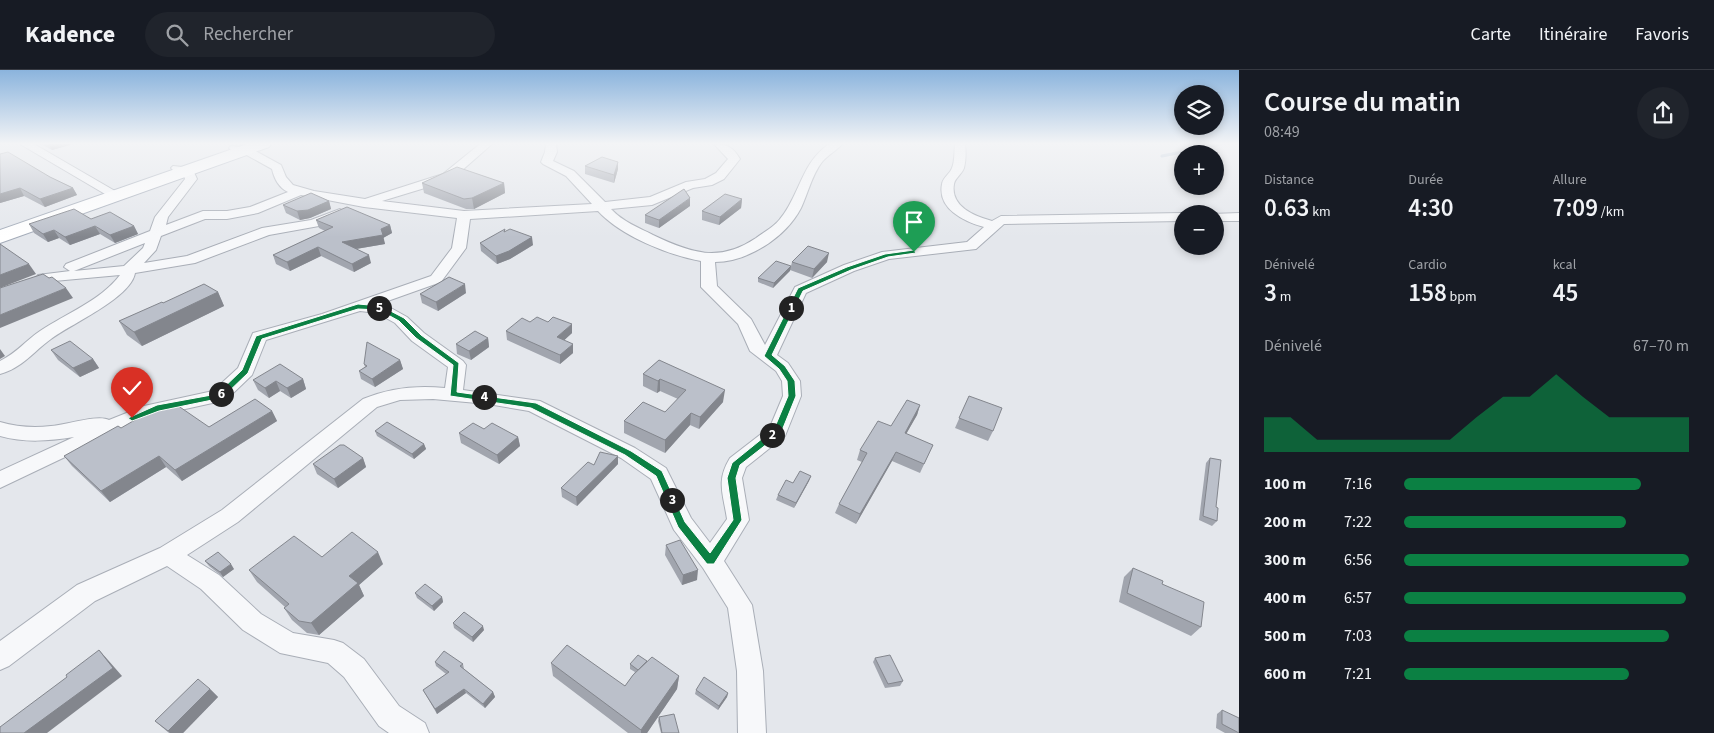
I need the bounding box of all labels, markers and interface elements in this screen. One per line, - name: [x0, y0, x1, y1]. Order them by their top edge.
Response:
- search box: [145, 12, 495, 57]
- text: Kadence: [25, 17, 115, 52]
- icon: search: [163, 21, 191, 49]
- text: Rechercher: [203, 21, 293, 48]
- text: Carte: [1471, 22, 1511, 47]
- text: Itinéraire: [1539, 22, 1607, 47]
- text: Favoris: [1635, 22, 1689, 47]
- text: Course du matin: [1264, 82, 1461, 122]
- map controls: [1174, 85, 1224, 255]
- button: layers: [1174, 85, 1224, 135]
- button: share: [1637, 87, 1689, 139]
- text: 08:49: [1264, 121, 1300, 143]
- button: +: [1174, 145, 1224, 195]
- text: Distance: [1264, 170, 1314, 190]
- text: Durée: [1408, 170, 1443, 190]
- text: Allure: [1553, 170, 1587, 190]
- text: 0.63: [1264, 190, 1309, 226]
- text: 4:30: [1408, 190, 1454, 226]
- text: 7:09: [1553, 190, 1598, 226]
- pin: [893, 201, 935, 252]
- text: km: [1309, 202, 1331, 222]
- text: /km: [1598, 202, 1624, 222]
- button: −: [1174, 205, 1224, 255]
- icon: arrive: [900, 208, 928, 236]
- text: Dénivelé: [1264, 255, 1315, 275]
- text: Cardio: [1408, 255, 1447, 275]
- text: kcal: [1553, 255, 1576, 275]
- text: 3: [1264, 275, 1277, 311]
- text: 158: [1408, 275, 1447, 311]
- text: 45: [1553, 275, 1578, 311]
- text: m: [1277, 287, 1291, 307]
- text: bpm: [1447, 287, 1477, 307]
- pin: 5: [366, 296, 392, 320]
- pin: 1: [778, 296, 804, 320]
- text: 5: [376, 298, 383, 318]
- text: 1: [788, 298, 795, 318]
- text: Dénivelé: [1264, 335, 1322, 357]
- text: 67–70 m: [1633, 335, 1689, 357]
- pin: [111, 367, 153, 418]
- icon: check: [118, 374, 146, 402]
- pin: 6: [208, 382, 234, 406]
- text: 6: [218, 384, 225, 404]
- pin: 4: [472, 384, 496, 410]
- text: 4: [481, 387, 488, 407]
- pin: 2: [760, 422, 784, 448]
- text: 2: [769, 425, 776, 445]
- text: 100 m: [1264, 473, 1306, 495]
- text: 7:16: [1344, 473, 1372, 495]
- pin: 3: [660, 488, 684, 512]
- text: 3: [669, 490, 676, 510]
- text: 200 m: [1264, 511, 1306, 533]
- text: 7:22: [1344, 511, 1372, 533]
- text: 300 m: [1264, 549, 1306, 571]
- text: 6:56: [1344, 549, 1372, 571]
- text: 400 m: [1264, 587, 1306, 609]
- text: 6:57: [1344, 587, 1372, 609]
- text: 500 m: [1264, 625, 1306, 647]
- text: 7:03: [1344, 625, 1372, 647]
- text: 600 m: [1264, 663, 1306, 685]
- text: 7:21: [1344, 663, 1372, 685]

